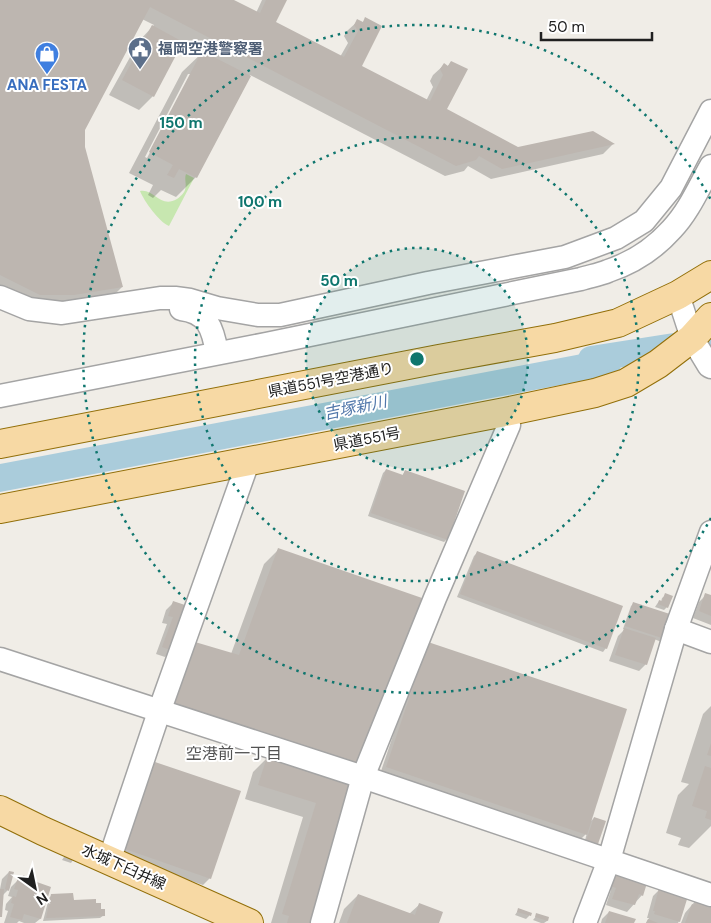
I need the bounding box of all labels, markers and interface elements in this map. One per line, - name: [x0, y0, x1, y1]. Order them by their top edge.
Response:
- scale bar: [541, 10, 652, 42]
- text: 50 m: [548, 17, 585, 37]
- public building icon: 福岡空港警察署: [127, 36, 153, 70]
- place label: 福岡空港警察署: [157, 39, 263, 59]
- shop icon: ANA FESTA: [34, 41, 60, 75]
- place label: ANA FESTA: [7, 75, 87, 95]
- text: 150 m: [160, 113, 203, 133]
- text: 100 m: [238, 192, 282, 212]
- text: 50 m: [320, 271, 358, 291]
- centre of rings: [408, 350, 426, 368]
- street label: 県道551号空港通り: [266, 358, 396, 402]
- water label: 吉塚新川: [322, 390, 391, 424]
- street label: 県道551号: [332, 423, 402, 455]
- district label: 空港前一丁目: [186, 743, 282, 764]
- street label: 水城下臼井線: [79, 840, 169, 894]
- north arrow: [10, 863, 60, 913]
- text: N: [33, 889, 51, 909]

